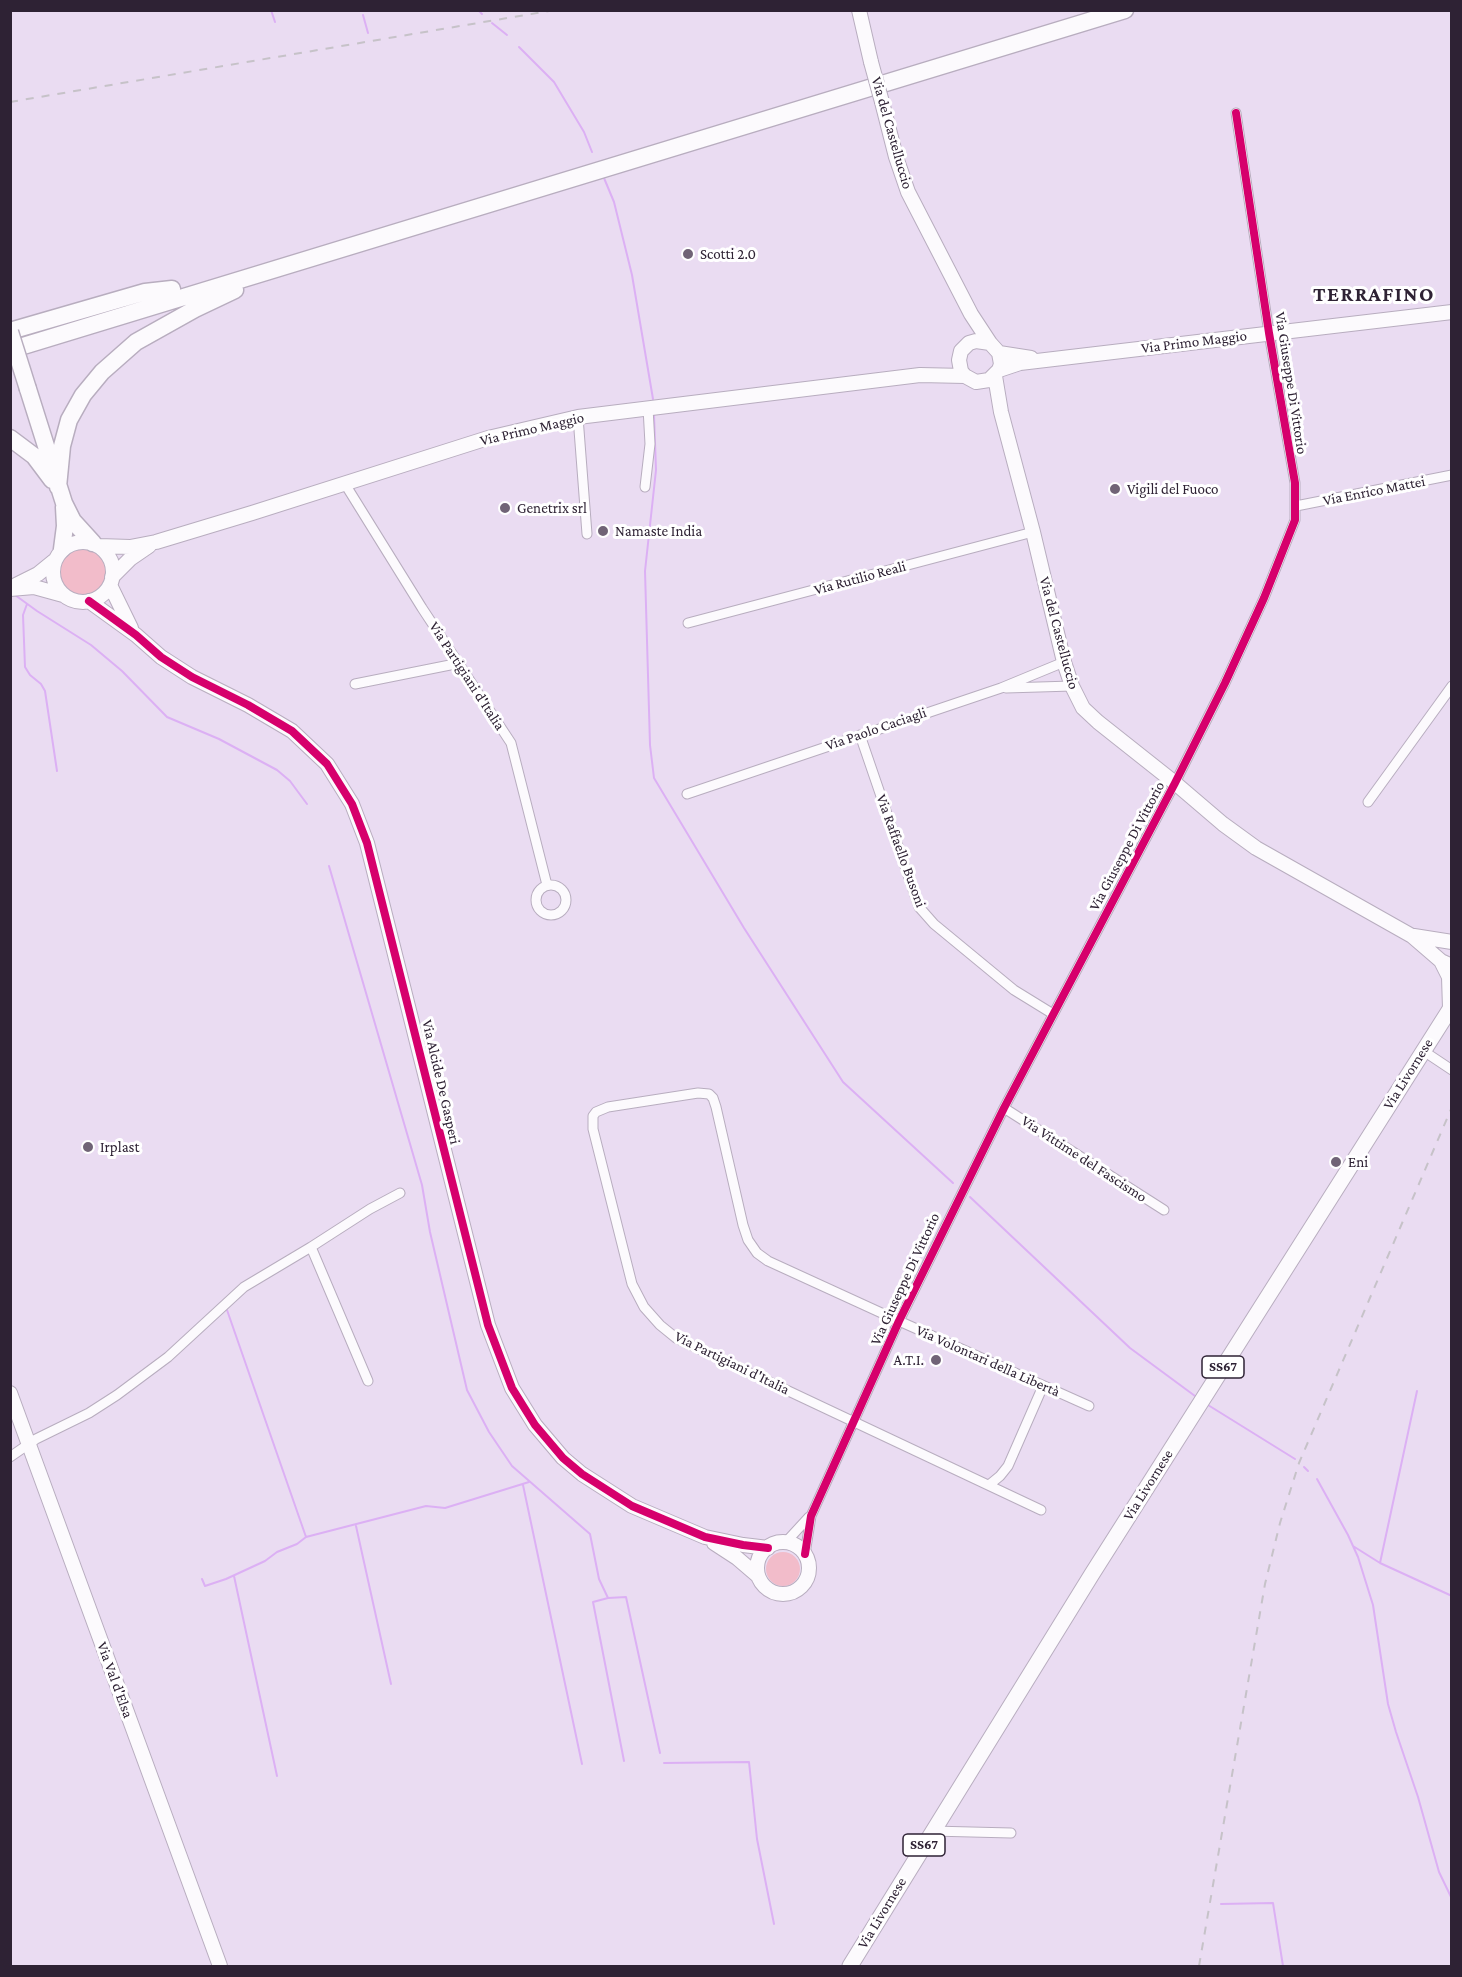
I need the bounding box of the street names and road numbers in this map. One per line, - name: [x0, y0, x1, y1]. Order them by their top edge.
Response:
- street label: Via del Castelluccio: [867, 75, 917, 191]
- street label: Via Giuseppe Di Vittorio: [1271, 311, 1311, 455]
- street label: Via Primo Maggio: [1140, 327, 1248, 357]
- street label: Via Primo Maggio: [478, 408, 586, 450]
- street label: Via Enrico Mattei: [1321, 472, 1427, 510]
- street label: Via Rutilio Reali: [812, 557, 908, 599]
- street label: Via del Castelluccio: [1035, 575, 1083, 691]
- street label: Via Partigiani d'Italia: [425, 618, 509, 734]
- street label: Via Paolo Caciagli: [823, 703, 929, 755]
- street label: Via Giuseppe Di Vittorio: [1085, 778, 1169, 914]
- street label: Via Raffaello Busoni: [872, 792, 930, 910]
- street label: Via Alcide De Gasperi: [418, 1018, 464, 1146]
- street label: Via Livornese: [1379, 1035, 1437, 1113]
- street label: Via Vittime del Fascismo: [1018, 1112, 1150, 1206]
- street label: Via Giuseppe Di Vittorio: [866, 1210, 944, 1348]
- street label: Via Volontari della Libertà: [913, 1321, 1063, 1401]
- street label: Via Partigiani d'Italia: [671, 1327, 793, 1399]
- road number: SS67: [1202, 1356, 1244, 1378]
- street label: Via Livornese: [1119, 1446, 1177, 1524]
- street label: Via Val d'Elsa: [93, 1639, 137, 1721]
- road number: SS67: [903, 1834, 945, 1856]
- street label: Via Livornese: [854, 1874, 910, 1952]

